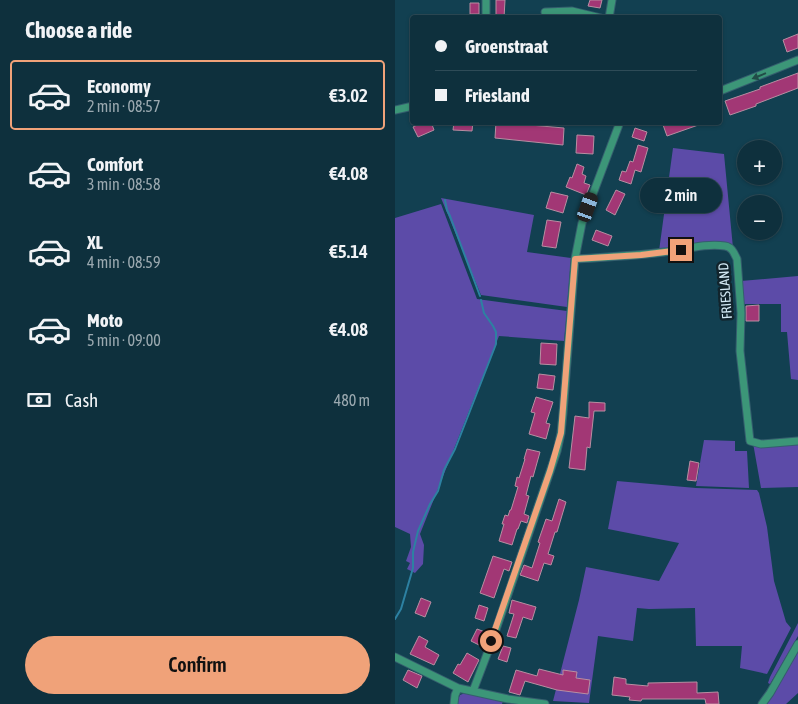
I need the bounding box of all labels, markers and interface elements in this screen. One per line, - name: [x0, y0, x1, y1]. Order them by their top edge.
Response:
- text: Choose a ride: [25, 17, 132, 43]
- text: Groenstraat: [465, 35, 548, 57]
- one-way arrow: [752, 72, 766, 80]
- icon: car: [27, 73, 72, 118]
- text: Economy: [87, 75, 151, 97]
- text: €3.02: [329, 84, 368, 106]
- text: Friesland: [465, 84, 530, 106]
- text: 2 min · 08:57: [87, 97, 160, 115]
- map controls: [737, 140, 782, 240]
- button: +: [737, 140, 782, 185]
- icon: car: [27, 151, 72, 196]
- text: Comfort: [87, 153, 143, 175]
- text: €4.08: [329, 162, 368, 184]
- text: 3 min · 08:58: [87, 175, 160, 193]
- callout: 2 min: [640, 178, 722, 212]
- text: 2 min: [665, 186, 697, 204]
- car: [575, 190, 600, 224]
- button: −: [737, 195, 782, 240]
- icon: car: [27, 229, 72, 274]
- text: XL: [87, 231, 103, 253]
- route end: [670, 239, 692, 261]
- text: €5.14: [329, 240, 368, 262]
- text: 4 min · 08:59: [87, 253, 160, 271]
- street label: FRIESLAND: [715, 262, 735, 320]
- icon: car: [27, 307, 72, 352]
- text: Moto: [87, 309, 123, 331]
- text: €4.08: [329, 318, 368, 340]
- text: 5 min · 09:00: [87, 331, 161, 349]
- icon: cash: [25, 386, 53, 414]
- text: Cash: [65, 389, 98, 411]
- text: 480 m: [334, 391, 370, 409]
- route start: [480, 630, 502, 652]
- button: Confirm: [25, 636, 370, 694]

